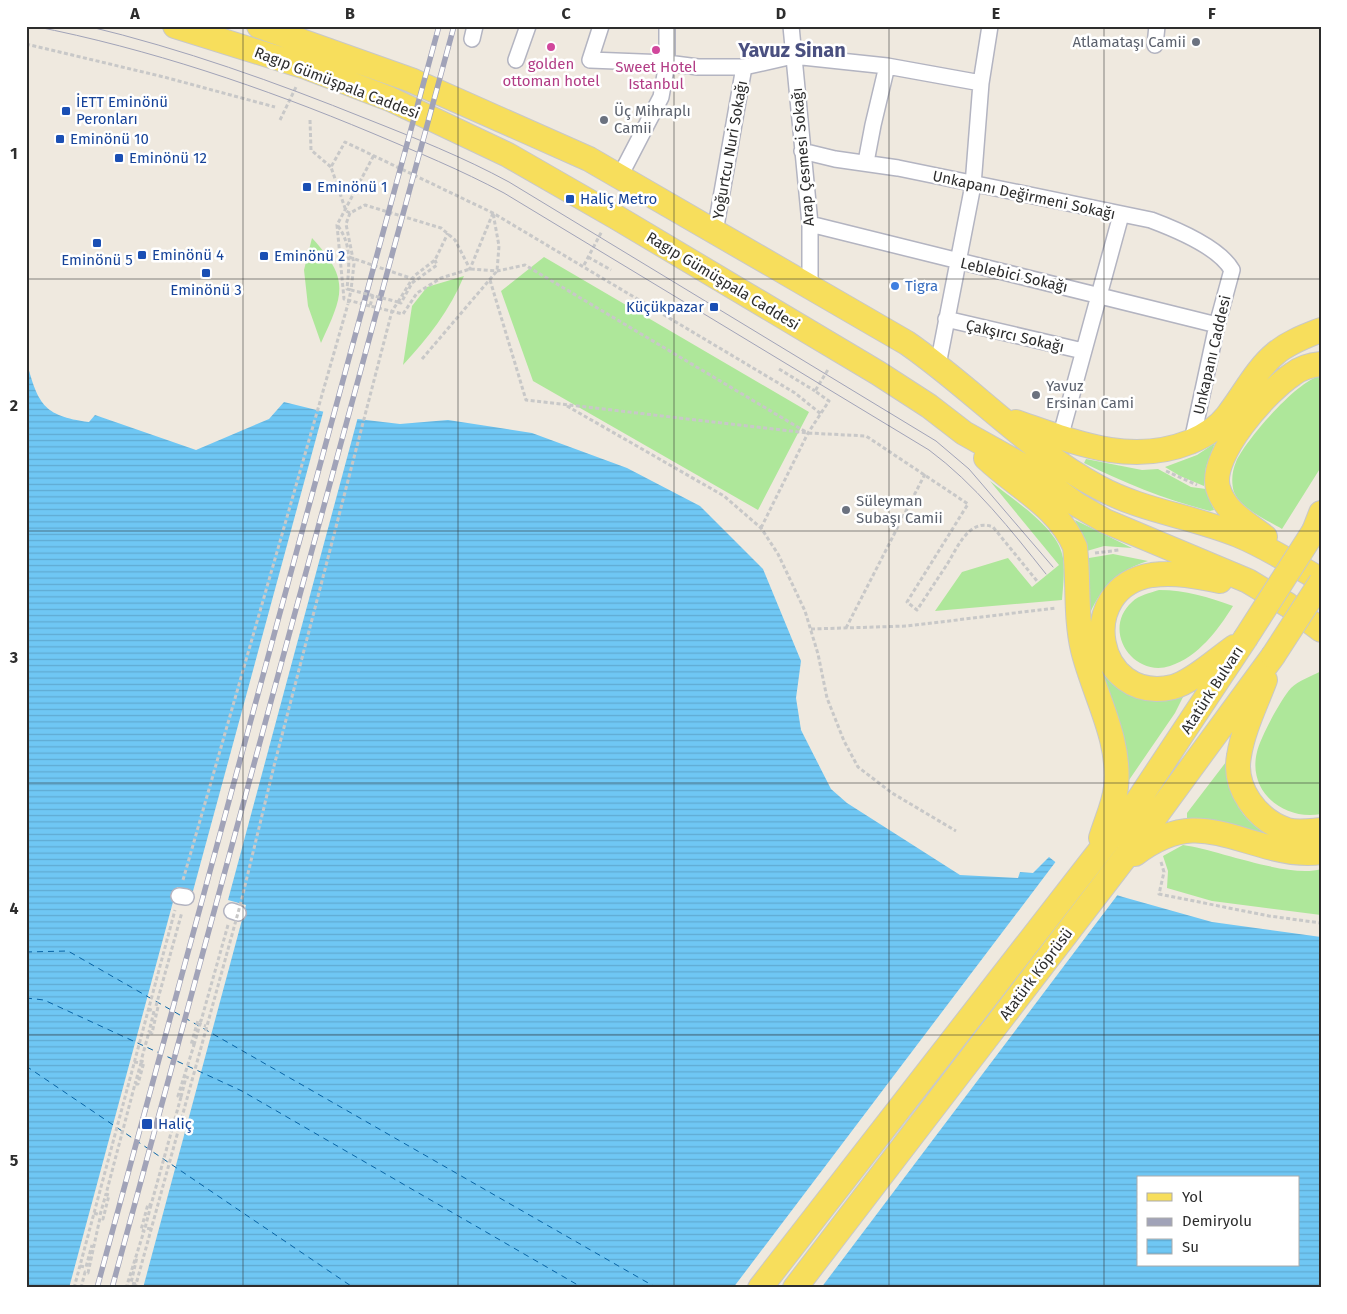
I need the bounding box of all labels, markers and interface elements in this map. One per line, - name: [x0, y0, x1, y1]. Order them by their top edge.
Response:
- text: A: [129, 4, 140, 23]
- text: B: [345, 4, 355, 23]
- text: C: [561, 4, 571, 23]
- text: D: [776, 4, 786, 23]
- text: E: [992, 4, 1000, 23]
- text: F: [1208, 4, 1216, 23]
- place label: Atlamataşı Camii: [1072, 33, 1186, 51]
- marker: Atlamataşı Camii: [1190, 36, 1202, 48]
- district label: Yavuz Sinan: [737, 38, 846, 62]
- marker: golden ottoman hotel: [545, 41, 557, 53]
- street label: Ragıp Gümüşpala Caddesi: [252, 43, 422, 123]
- marker: Sweet Hotel Istanbul: [650, 44, 662, 56]
- place label: golden ottoman hotel: [502, 55, 600, 90]
- place label: Sweet Hotel Istanbul: [615, 58, 697, 93]
- street label: Yoğurtcu Nuri Sokağı: [709, 79, 751, 221]
- street label: Arap Çesmesi Sokağı: [788, 87, 818, 227]
- place label: İETT Eminönü Peronları: [76, 93, 168, 128]
- place label: Üç Mihraplı Camii: [614, 102, 691, 137]
- marker: İETT Eminönü Peronları: [60, 105, 72, 117]
- marker: Üç Mihraplı Camii: [598, 114, 610, 126]
- place label: Eminönü 10: [70, 130, 149, 148]
- marker: Eminönü 10: [54, 133, 66, 145]
- text: 1: [10, 144, 18, 163]
- place label: Eminönü 12: [129, 149, 207, 167]
- marker: Eminönü 12: [113, 152, 125, 164]
- street label: Unkapanı Değirmeni Sokağı: [931, 167, 1117, 223]
- place label: Eminönü 1: [317, 178, 388, 196]
- marker: Eminönü 1: [301, 181, 313, 193]
- place label: Haliç Metro: [580, 190, 657, 208]
- marker: Haliç Metro: [564, 193, 576, 205]
- street label: Ragıp Gümüşpala Caddesi: [643, 228, 803, 334]
- marker: Eminönü 5: [91, 237, 103, 249]
- place label: Eminönü 4: [152, 246, 224, 264]
- place label: Eminönü 2: [274, 247, 345, 265]
- marker: Eminönü 4: [136, 249, 148, 261]
- marker: Eminönü 2: [258, 250, 270, 262]
- place label: Eminönü 5: [61, 251, 133, 269]
- street label: Leblebici Sokağı: [959, 254, 1069, 296]
- marker: Eminönü 3: [200, 267, 212, 279]
- place label: Tigra: [905, 277, 938, 295]
- marker: Tigra: [889, 280, 901, 292]
- place label: Eminönü 3: [170, 281, 242, 299]
- street label: Unkapanı Caddesi: [1190, 294, 1234, 416]
- place label: Küçükpazar: [626, 298, 704, 316]
- marker: Küçükpazar: [708, 301, 720, 313]
- street label: Çakşırcı Sokağı: [964, 316, 1066, 356]
- place label: Yavuz Ersinan Cami: [1046, 377, 1134, 412]
- marker: Yavuz Ersinan Cami: [1030, 389, 1042, 401]
- text: 2: [10, 396, 18, 415]
- place label: Süleyman Subaşı Camii: [856, 492, 943, 527]
- marker: Süleyman Subaşı Camii: [840, 504, 852, 516]
- street label: Atatürk Bulvarı: [1177, 643, 1247, 737]
- text: 3: [9, 648, 18, 667]
- text: 4: [9, 899, 19, 918]
- street label: Atatürk Köprüsü: [996, 925, 1076, 1023]
- place label: Haliç: [158, 1115, 192, 1133]
- marker: Haliç: [140, 1117, 154, 1131]
- text: 5: [10, 1151, 19, 1170]
- legend: [1137, 1176, 1300, 1266]
- text: Yol: [1182, 1188, 1203, 1206]
- text: Demiryolu: [1182, 1212, 1252, 1230]
- text: Su: [1182, 1238, 1199, 1256]

